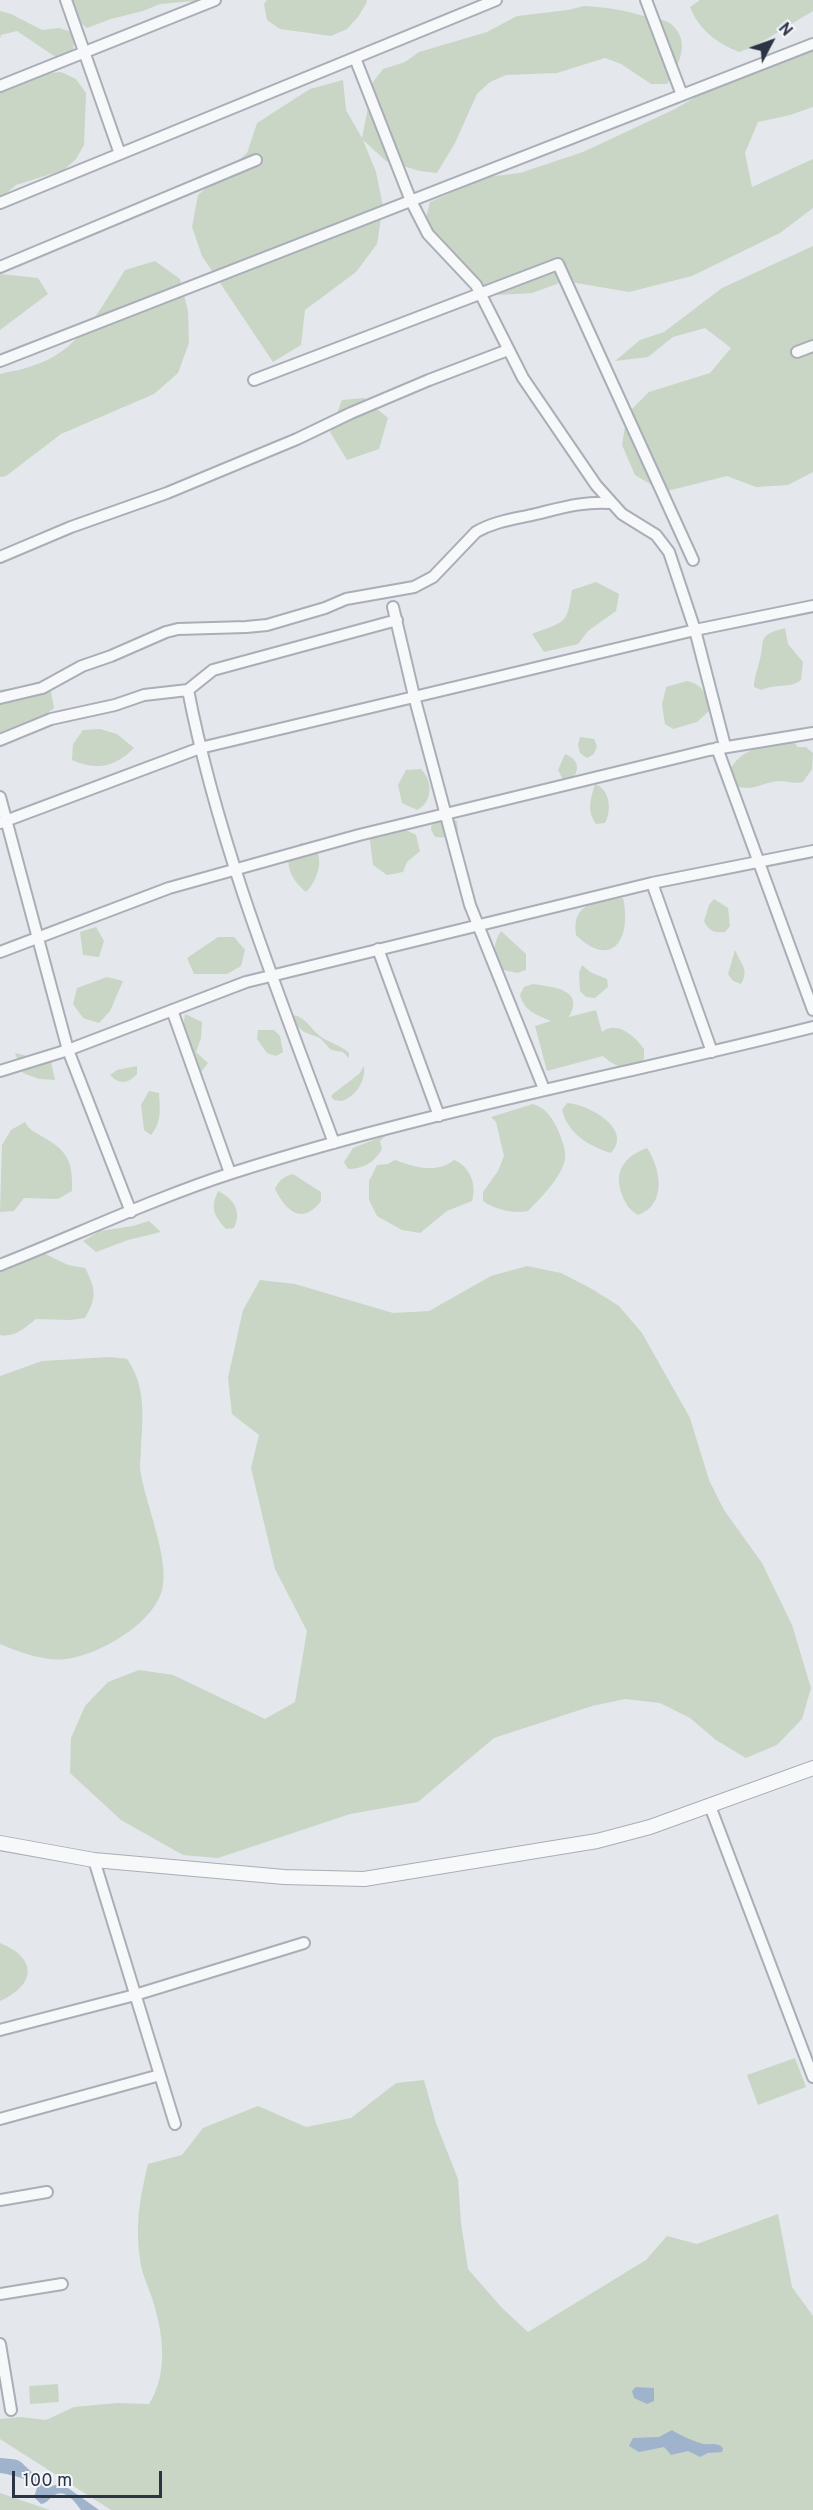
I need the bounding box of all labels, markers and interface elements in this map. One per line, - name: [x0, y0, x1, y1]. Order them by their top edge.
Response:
- north arrow: [741, 12, 801, 72]
- text: N: [773, 19, 796, 41]
- scale bar: [15, 2459, 165, 2497]
- text: 100 m: [23, 2470, 72, 2493]

